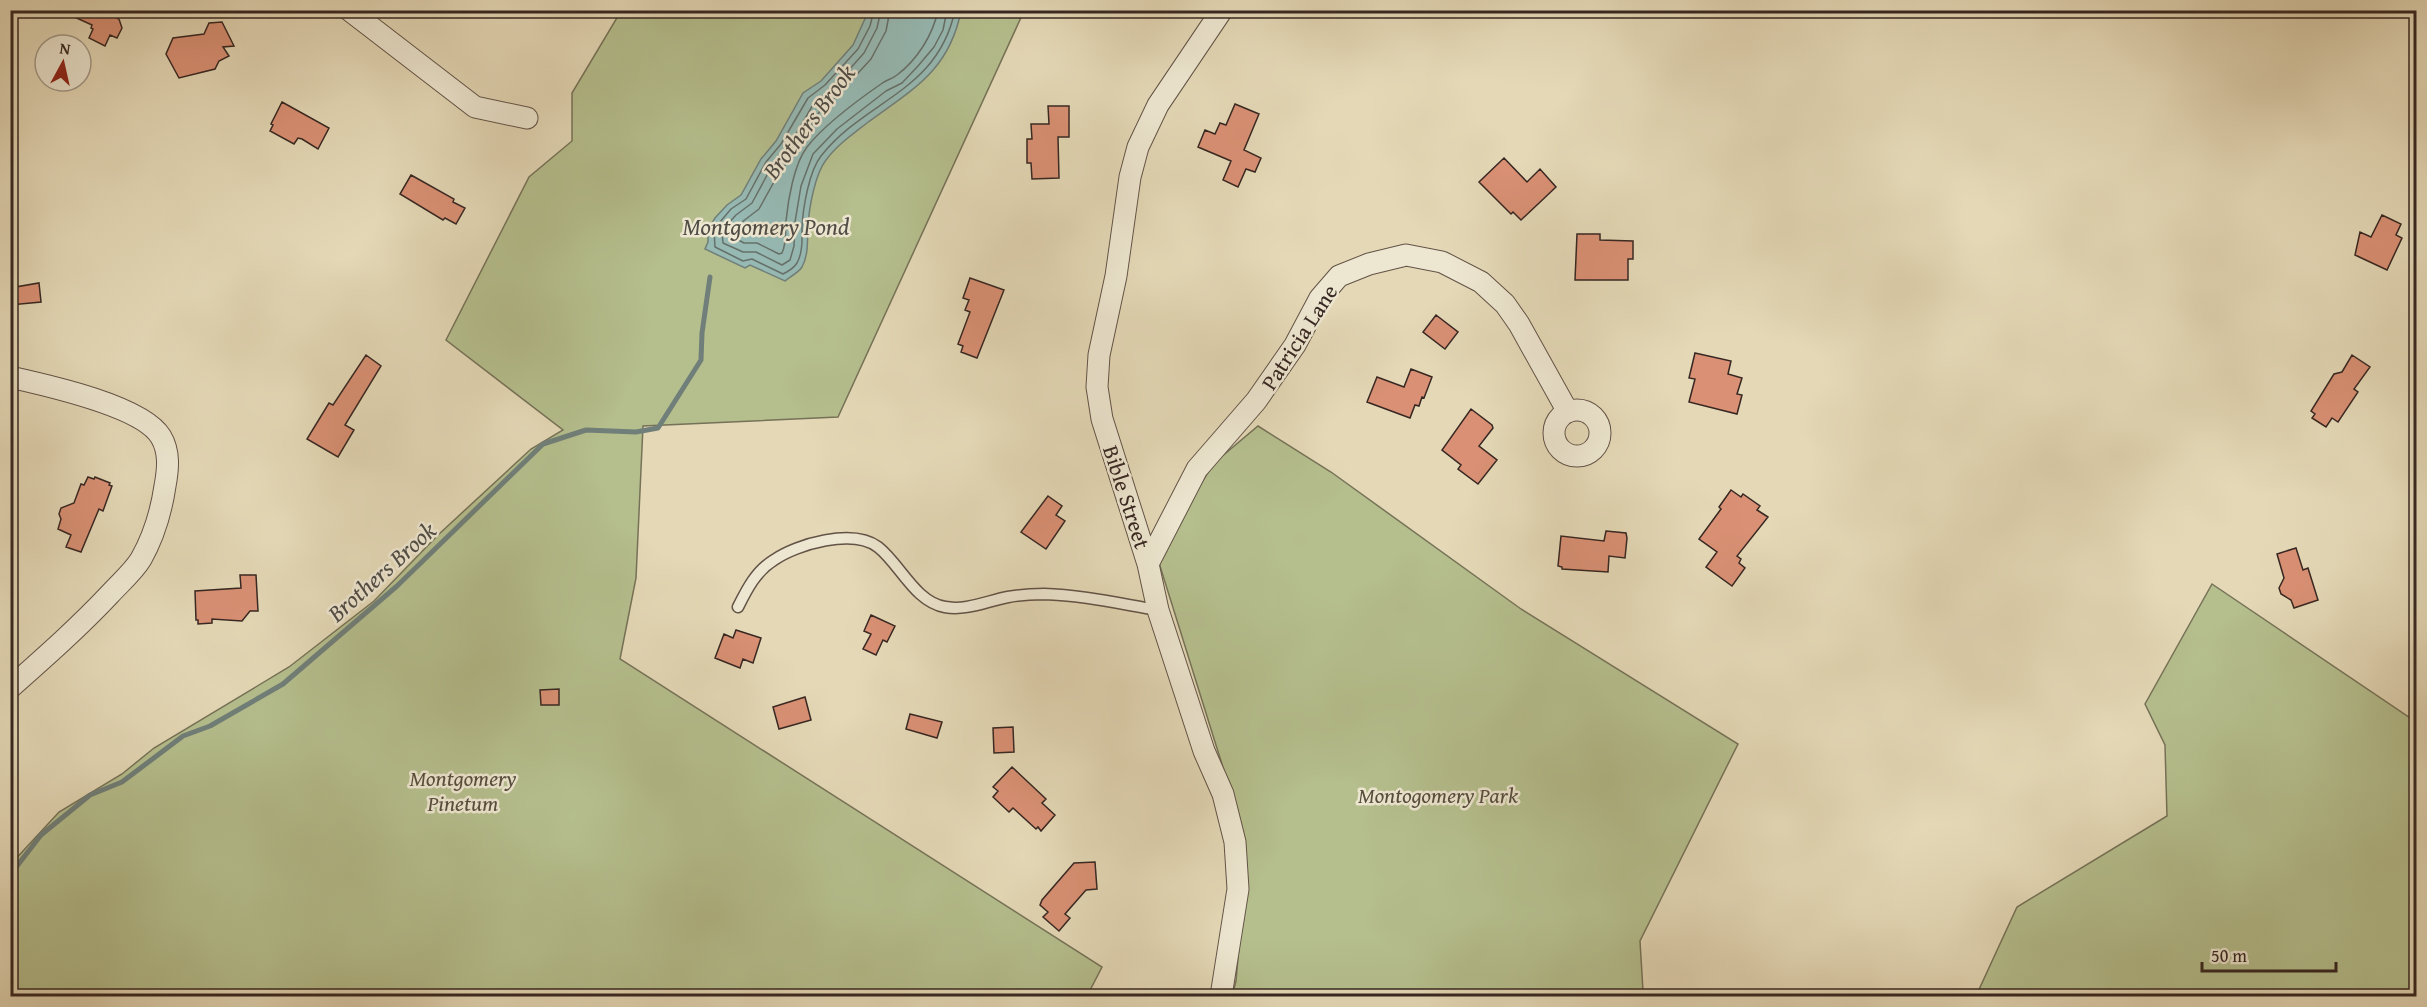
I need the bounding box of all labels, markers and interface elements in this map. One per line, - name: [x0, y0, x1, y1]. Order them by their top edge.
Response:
- north arrow: [33, 33, 93, 93]
- text: N: [58, 36, 72, 61]
- water label: Brothers Brook: [753, 57, 863, 187]
- water label: Montgomery Pond: [682, 209, 850, 244]
- street label: Patricia Lane: [1253, 278, 1345, 396]
- street label: Bible Street: [1095, 441, 1159, 553]
- water label: Brothers Brook: [319, 513, 444, 631]
- park label: Montgomery Pinetum: [410, 762, 516, 819]
- park label: Montogomery Park: [1358, 779, 1519, 811]
- scale bar: [2202, 935, 2336, 973]
- text: 50 m: [2211, 942, 2247, 969]

